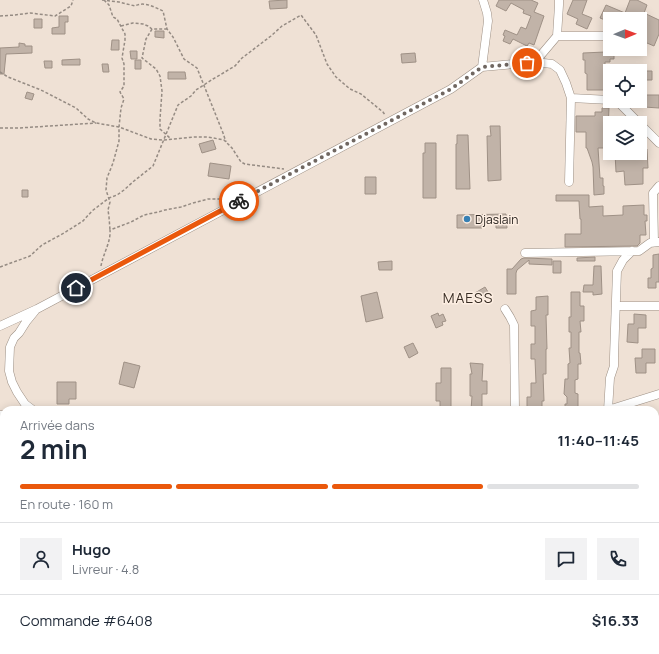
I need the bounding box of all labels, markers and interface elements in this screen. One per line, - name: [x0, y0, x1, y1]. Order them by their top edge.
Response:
- north arrow: [603, 12, 647, 56]
- map controls: [603, 12, 647, 160]
- pin: [510, 46, 544, 80]
- icon: bag: [516, 52, 538, 74]
- button: locate: [603, 64, 647, 108]
- button: layers: [603, 116, 647, 160]
- courier: [219, 181, 259, 221]
- icon: bike: [228, 190, 250, 212]
- place label: Djaslain: [475, 211, 518, 228]
- marker: Djaslain: [462, 214, 472, 224]
- pin: [59, 271, 93, 305]
- icon: home: [65, 277, 87, 299]
- district label: MAESS: [443, 288, 493, 307]
- text: Arrivée dans: [20, 416, 95, 434]
- text: 11:40–11:45: [558, 430, 639, 451]
- text: 2 min: [20, 431, 88, 467]
- text: En route · 160 m: [20, 495, 113, 513]
- button: person: [20, 538, 62, 580]
- button: chat: [545, 538, 587, 580]
- button: phone: [597, 538, 639, 580]
- text: Hugo: [72, 539, 111, 560]
- text: Livreur · 4.8: [72, 560, 139, 578]
- text: Commande #6408: [20, 610, 153, 631]
- text: $16.33: [592, 610, 639, 631]

